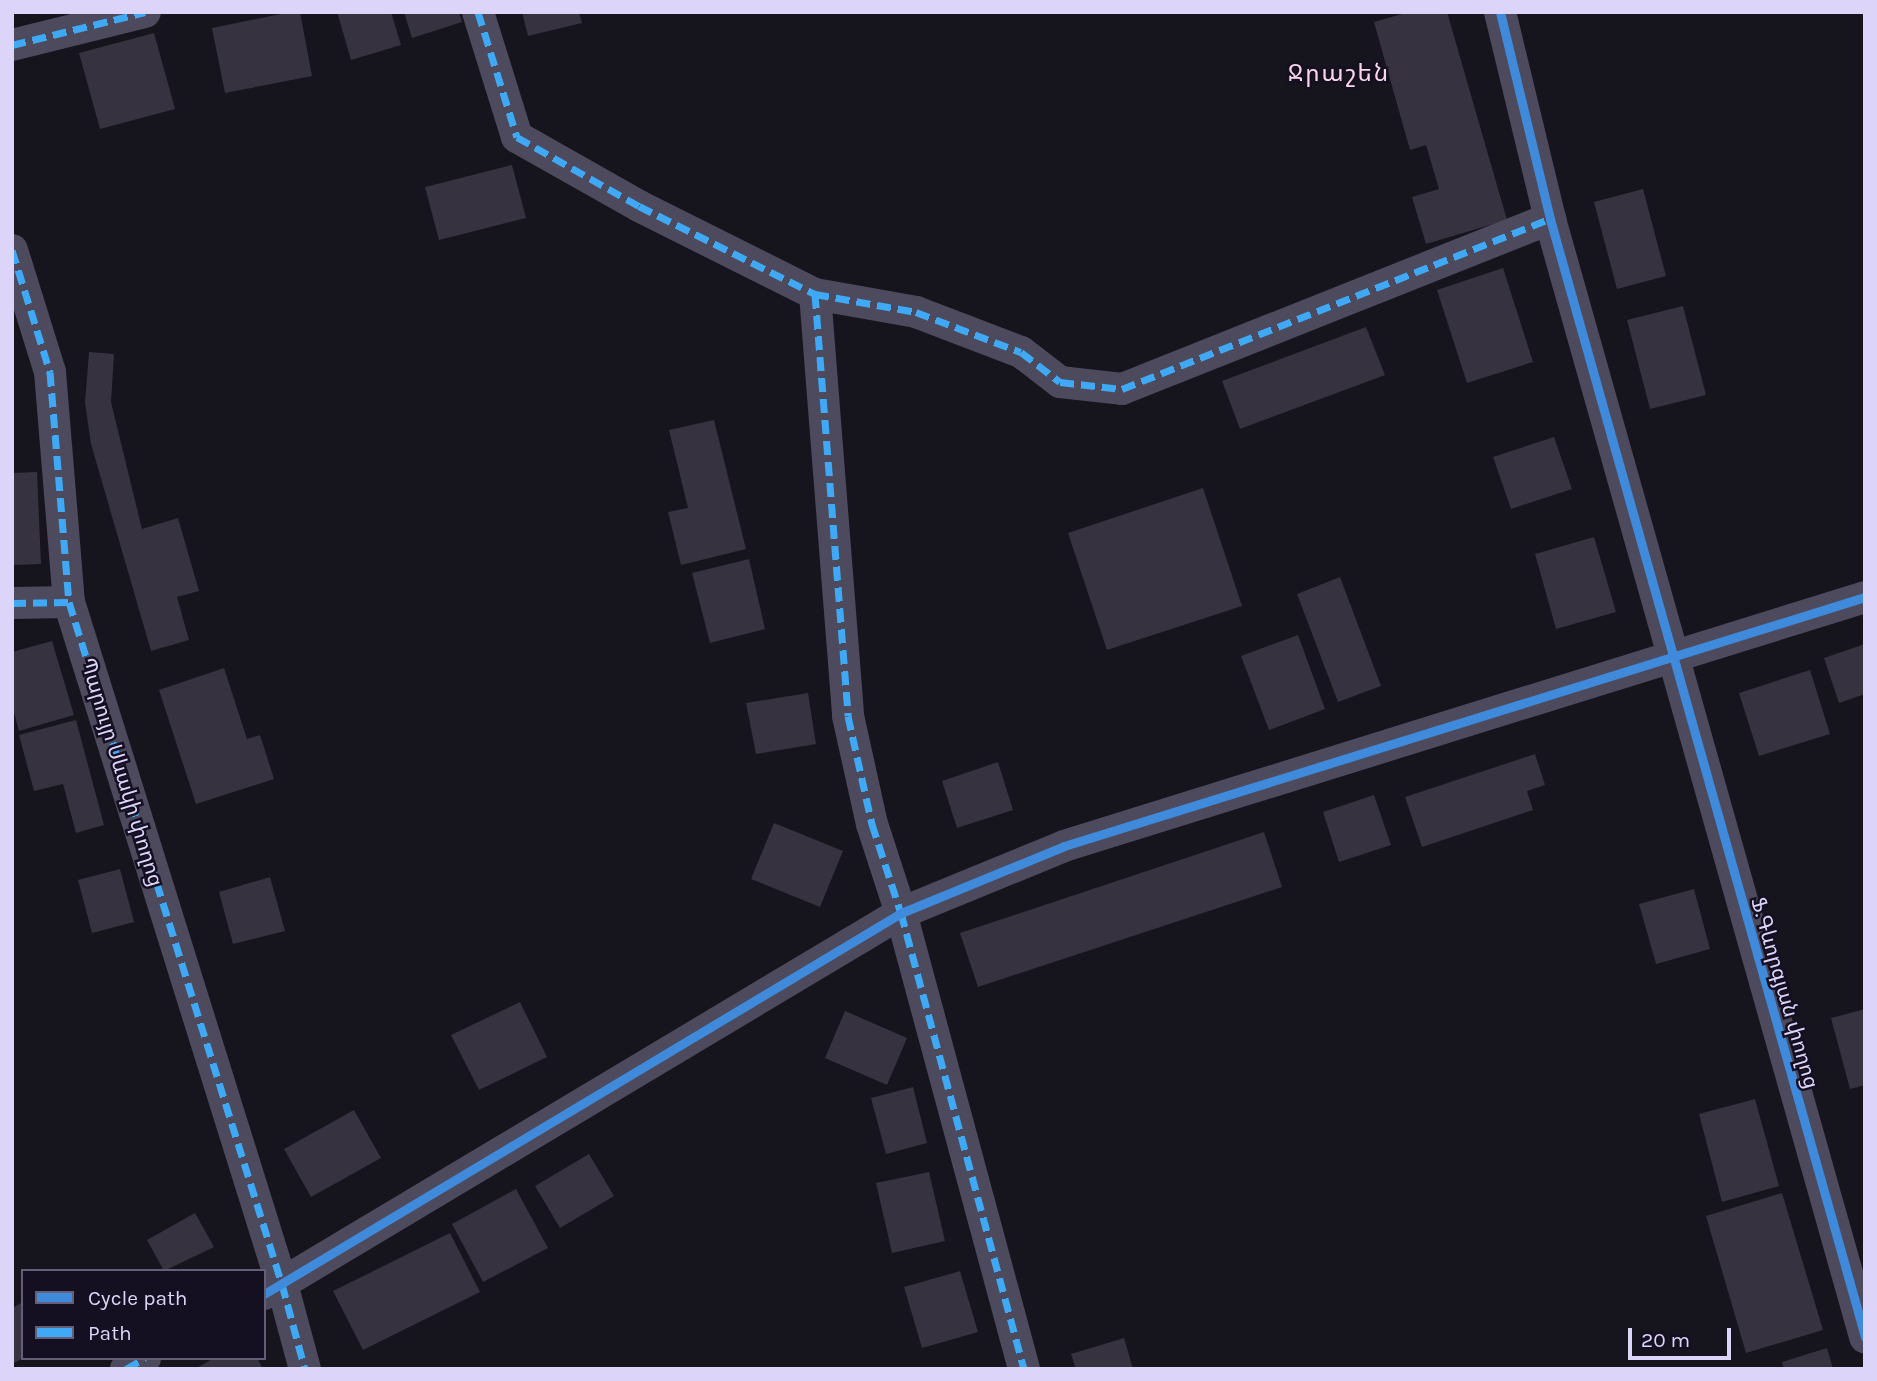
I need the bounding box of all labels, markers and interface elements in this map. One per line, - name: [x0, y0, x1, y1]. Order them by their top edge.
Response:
- district label: Ջրաշեն: [1289, 60, 1389, 88]
- street label: Պարույր Սևակի փողոց: [75, 655, 169, 889]
- street label: Ֆ.Գևորգյան փողոց: [1746, 894, 1824, 1092]
- legend: [21, 1269, 266, 1360]
- text: Cycle path: [88, 1286, 188, 1310]
- scale bar: [1632, 1314, 1735, 1358]
- text: Path: [88, 1321, 132, 1345]
- text: 20 m: [1641, 1328, 1690, 1352]

